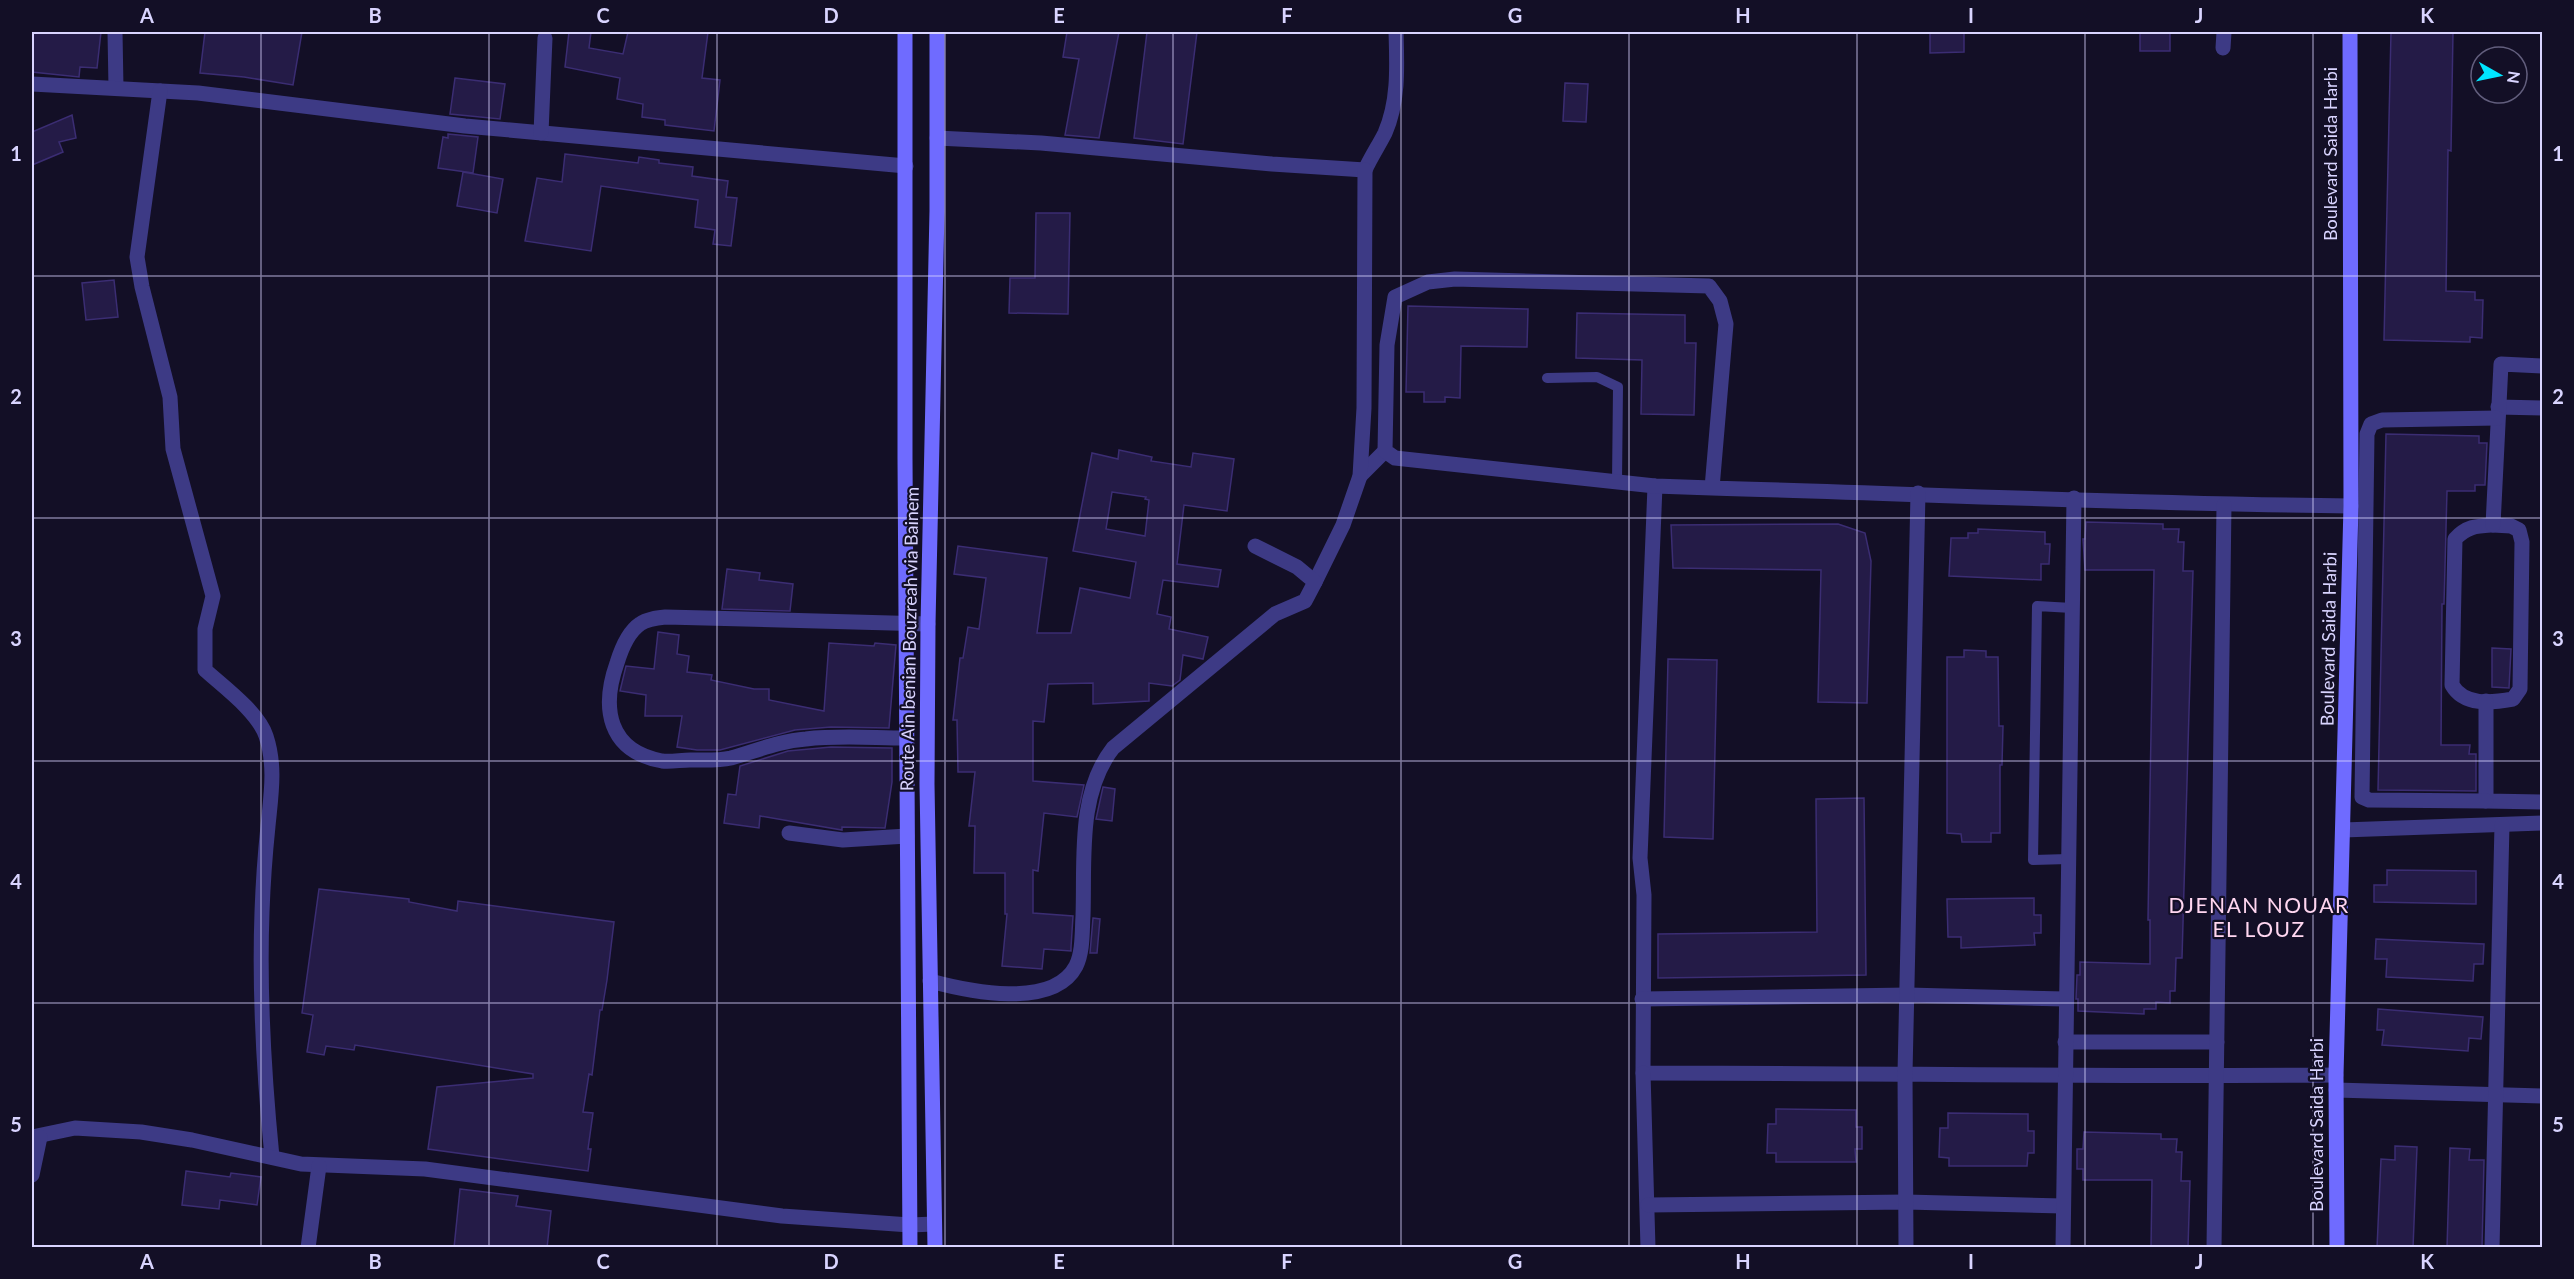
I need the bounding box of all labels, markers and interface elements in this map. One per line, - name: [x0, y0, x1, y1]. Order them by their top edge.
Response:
- text: A: [139, 3, 154, 27]
- text: B: [368, 3, 382, 27]
- text: C: [596, 3, 610, 27]
- text: D: [823, 3, 839, 27]
- text: E: [1053, 3, 1065, 27]
- text: F: [1281, 3, 1293, 27]
- text: G: [1508, 3, 1522, 27]
- text: H: [1735, 3, 1751, 27]
- text: I: [1968, 3, 1974, 27]
- text: J: [2195, 3, 2203, 27]
- text: K: [2420, 3, 2434, 27]
- north arrow: [2469, 45, 2529, 105]
- street label: Boulevard Saida Harbi: [2319, 67, 2341, 241]
- text: N: [2504, 70, 2525, 85]
- text: 1: [10, 141, 22, 165]
- text: 1: [2552, 141, 2564, 165]
- text: 2: [10, 384, 22, 408]
- text: 2: [2552, 384, 2564, 408]
- street label: Route Ain benian Bouzreah via Bainem: [895, 487, 923, 791]
- street label: Boulevard Saida Harbi: [2315, 552, 2341, 726]
- text: 3: [10, 626, 22, 650]
- text: 3: [2552, 626, 2564, 650]
- text: 4: [10, 869, 22, 893]
- text: 4: [2552, 869, 2564, 893]
- district label: DJENAN NOUAR EL LOUZ: [2168, 892, 2350, 941]
- street label: Boulevard Saida Harbi: [2305, 1038, 2327, 1212]
- text: 5: [10, 1112, 22, 1136]
- text: 5: [2552, 1112, 2564, 1136]
- text: A: [139, 1249, 154, 1273]
- text: B: [368, 1249, 382, 1273]
- text: C: [596, 1249, 610, 1273]
- text: D: [823, 1249, 839, 1273]
- text: E: [1053, 1249, 1065, 1273]
- text: F: [1281, 1249, 1293, 1273]
- text: G: [1508, 1249, 1522, 1273]
- text: H: [1735, 1249, 1751, 1273]
- text: I: [1968, 1249, 1974, 1273]
- text: J: [2195, 1249, 2203, 1273]
- text: K: [2420, 1249, 2434, 1273]

